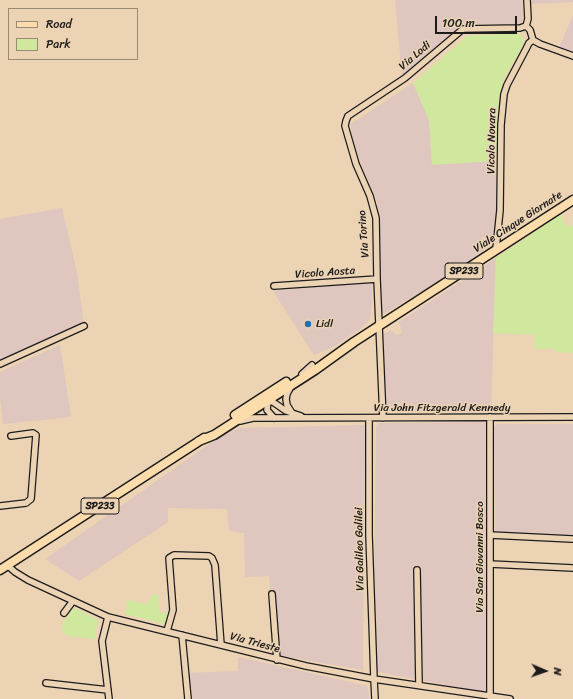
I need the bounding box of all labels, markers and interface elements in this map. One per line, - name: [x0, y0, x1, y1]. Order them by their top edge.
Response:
- legend: [8, 8, 138, 60]
- scale bar: [437, 8, 519, 34]
- text: 100 m: [442, 12, 475, 34]
- text: Road: [46, 13, 72, 35]
- text: Park: [46, 33, 71, 55]
- street label: Via Lodi: [396, 39, 434, 73]
- street label: Vicolo Novara: [485, 108, 499, 174]
- street label: Viale Cinque Giornate: [471, 188, 565, 256]
- street label: Via Torino: [356, 210, 372, 258]
- road number: SP233: [445, 263, 483, 279]
- street label: Vicolo Aosta: [294, 264, 356, 282]
- place label: Lidl: [316, 317, 333, 331]
- marker: Lidl: [303, 319, 313, 329]
- street label: Via John Fitzgerald Kennedy: [374, 401, 510, 415]
- road number: SP233: [81, 498, 119, 514]
- street label: Via San Giovanni Bosco: [473, 501, 487, 613]
- street label: Via Galileo Galilei: [353, 507, 367, 591]
- street label: Via Trieste: [229, 630, 281, 656]
- north arrow: [525, 651, 565, 691]
- text: N: [548, 667, 567, 676]

